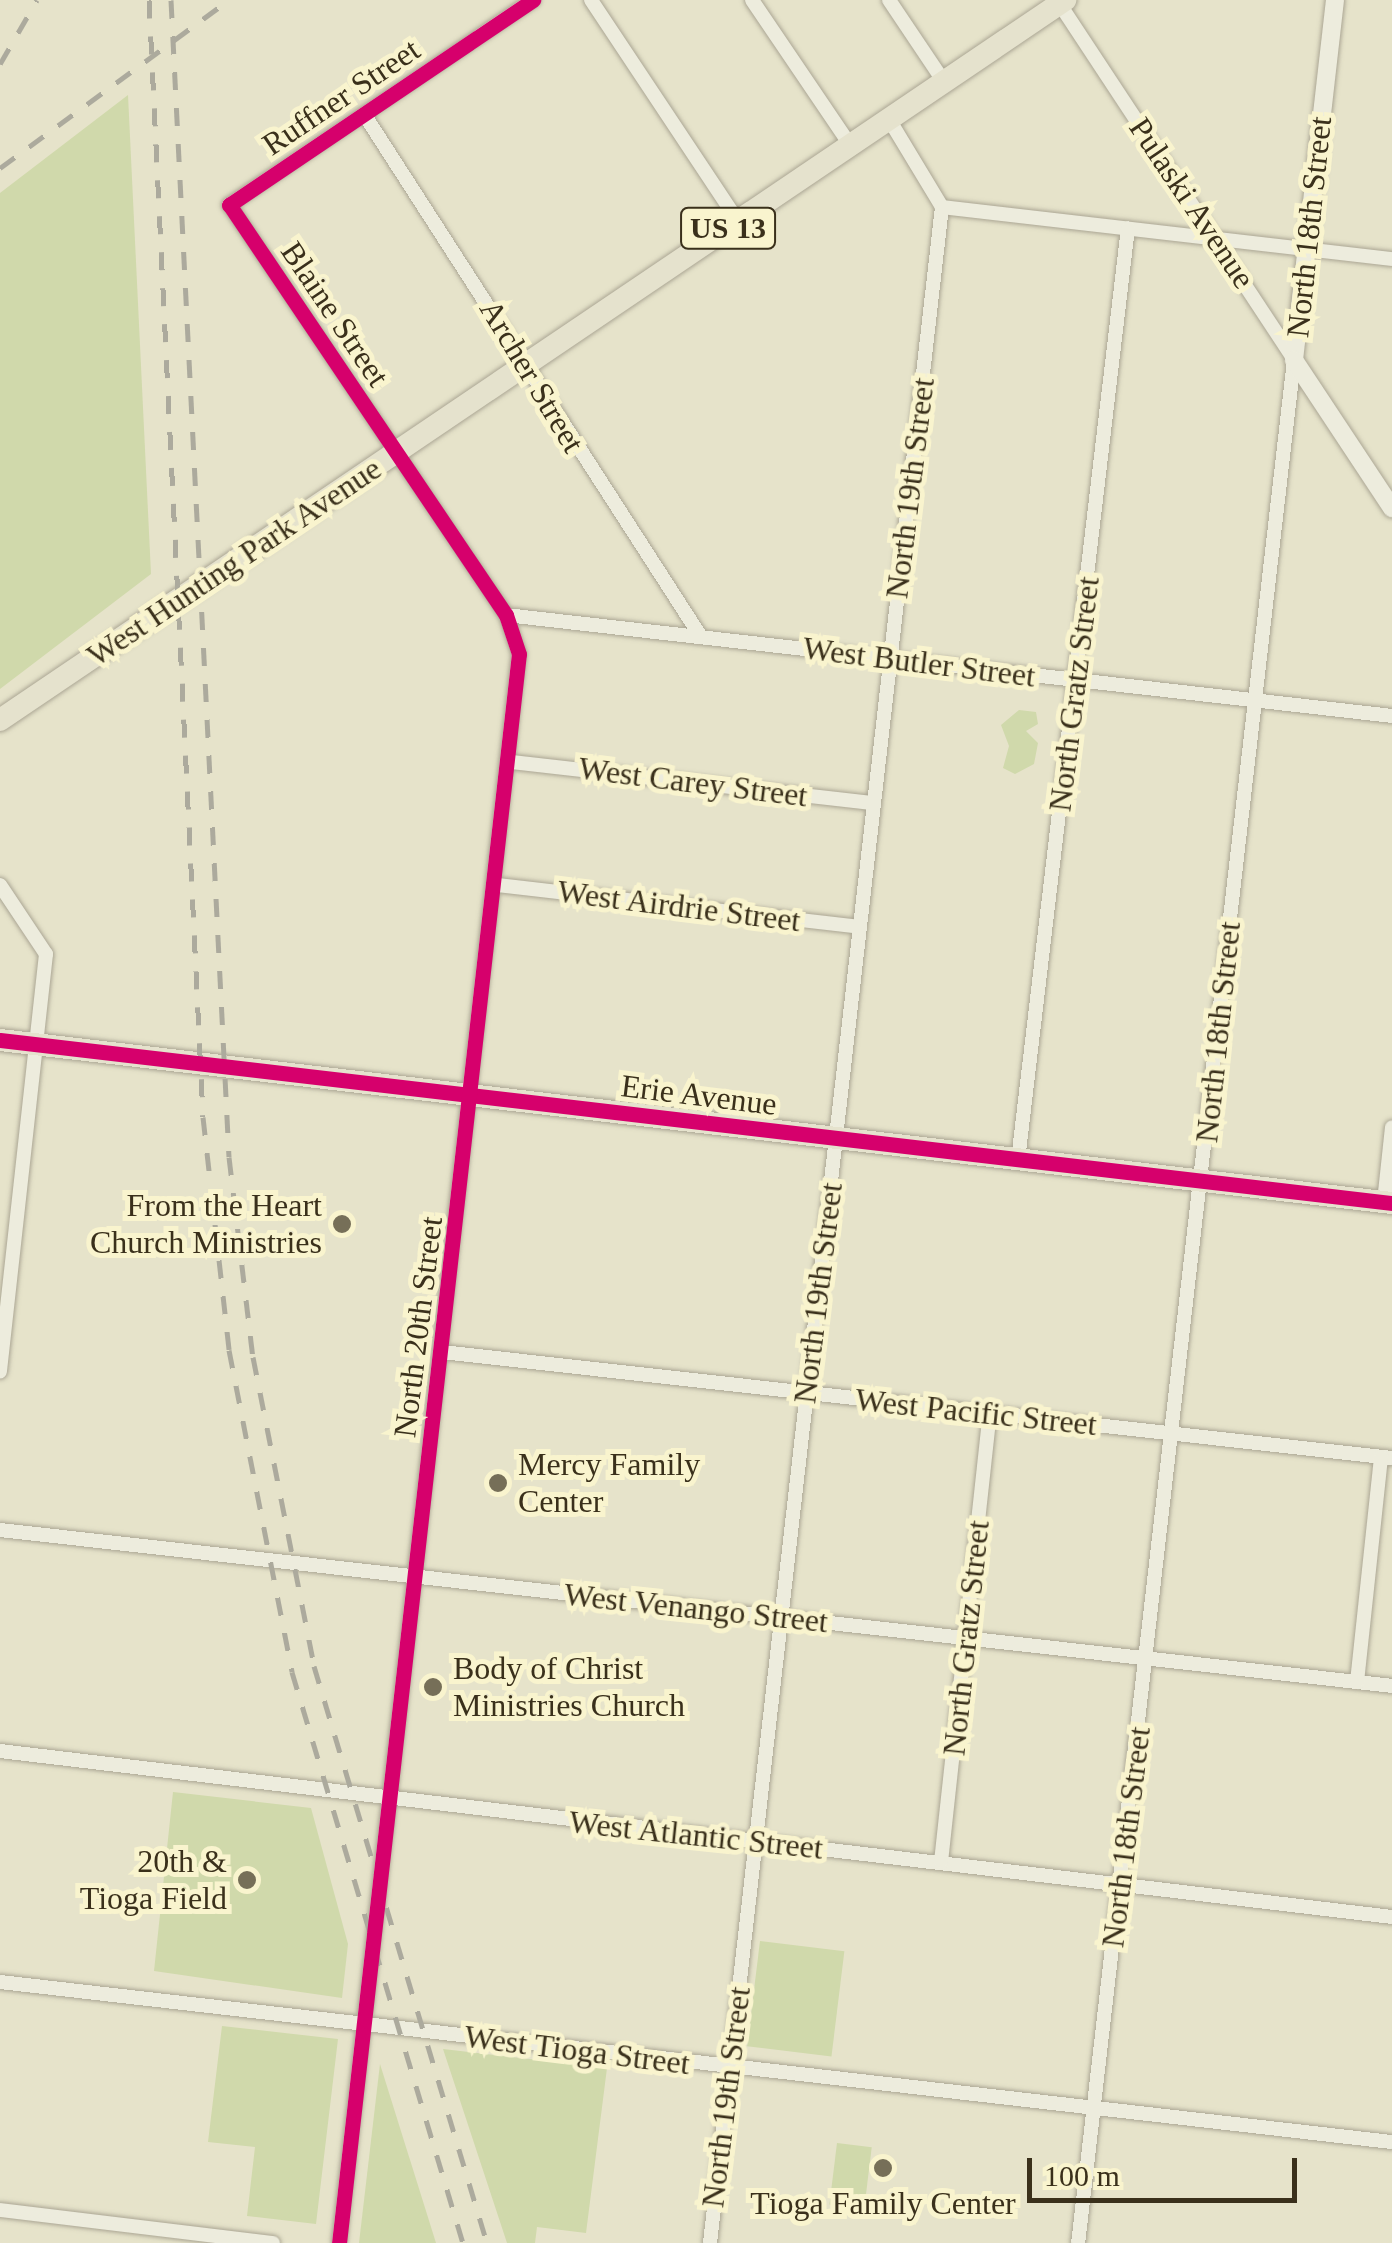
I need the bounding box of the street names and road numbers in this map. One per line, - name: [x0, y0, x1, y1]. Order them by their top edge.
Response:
- street label: Ruffner Street: [255, 30, 427, 164]
- street label: Pulaski Avenue: [1120, 110, 1264, 296]
- street label: North 18th Street: [1278, 115, 1340, 339]
- road number: US 13: [678, 203, 778, 253]
- street label: Blaine Street: [273, 234, 397, 394]
- street label: Archer Street: [471, 293, 593, 459]
- street label: North 19th Street: [877, 375, 943, 601]
- street label: West Hunting Park Avenue: [79, 449, 389, 675]
- street label: North Gratz Street: [1041, 574, 1107, 814]
- street label: West Butler Street: [801, 629, 1037, 695]
- street label: West Carey Street: [576, 749, 810, 815]
- street label: West Airdrie Street: [554, 872, 804, 940]
- street label: North 18th Street: [1187, 920, 1249, 1144]
- street label: Erie Avenue: [618, 1066, 780, 1124]
- street label: North 19th Street: [785, 1180, 851, 1406]
- street label: North 20th Street: [385, 1214, 451, 1440]
- street label: West Pacific Street: [853, 1380, 1099, 1444]
- street label: North Gratz Street: [935, 1518, 997, 1758]
- street label: West Venango Street: [562, 1575, 830, 1641]
- street label: North 18th Street: [1093, 1724, 1159, 1950]
- street label: West Atlantic Street: [566, 1802, 826, 1868]
- street label: North 19th Street: [693, 1984, 759, 2210]
- street label: West Tioga Street: [462, 2017, 692, 2083]

